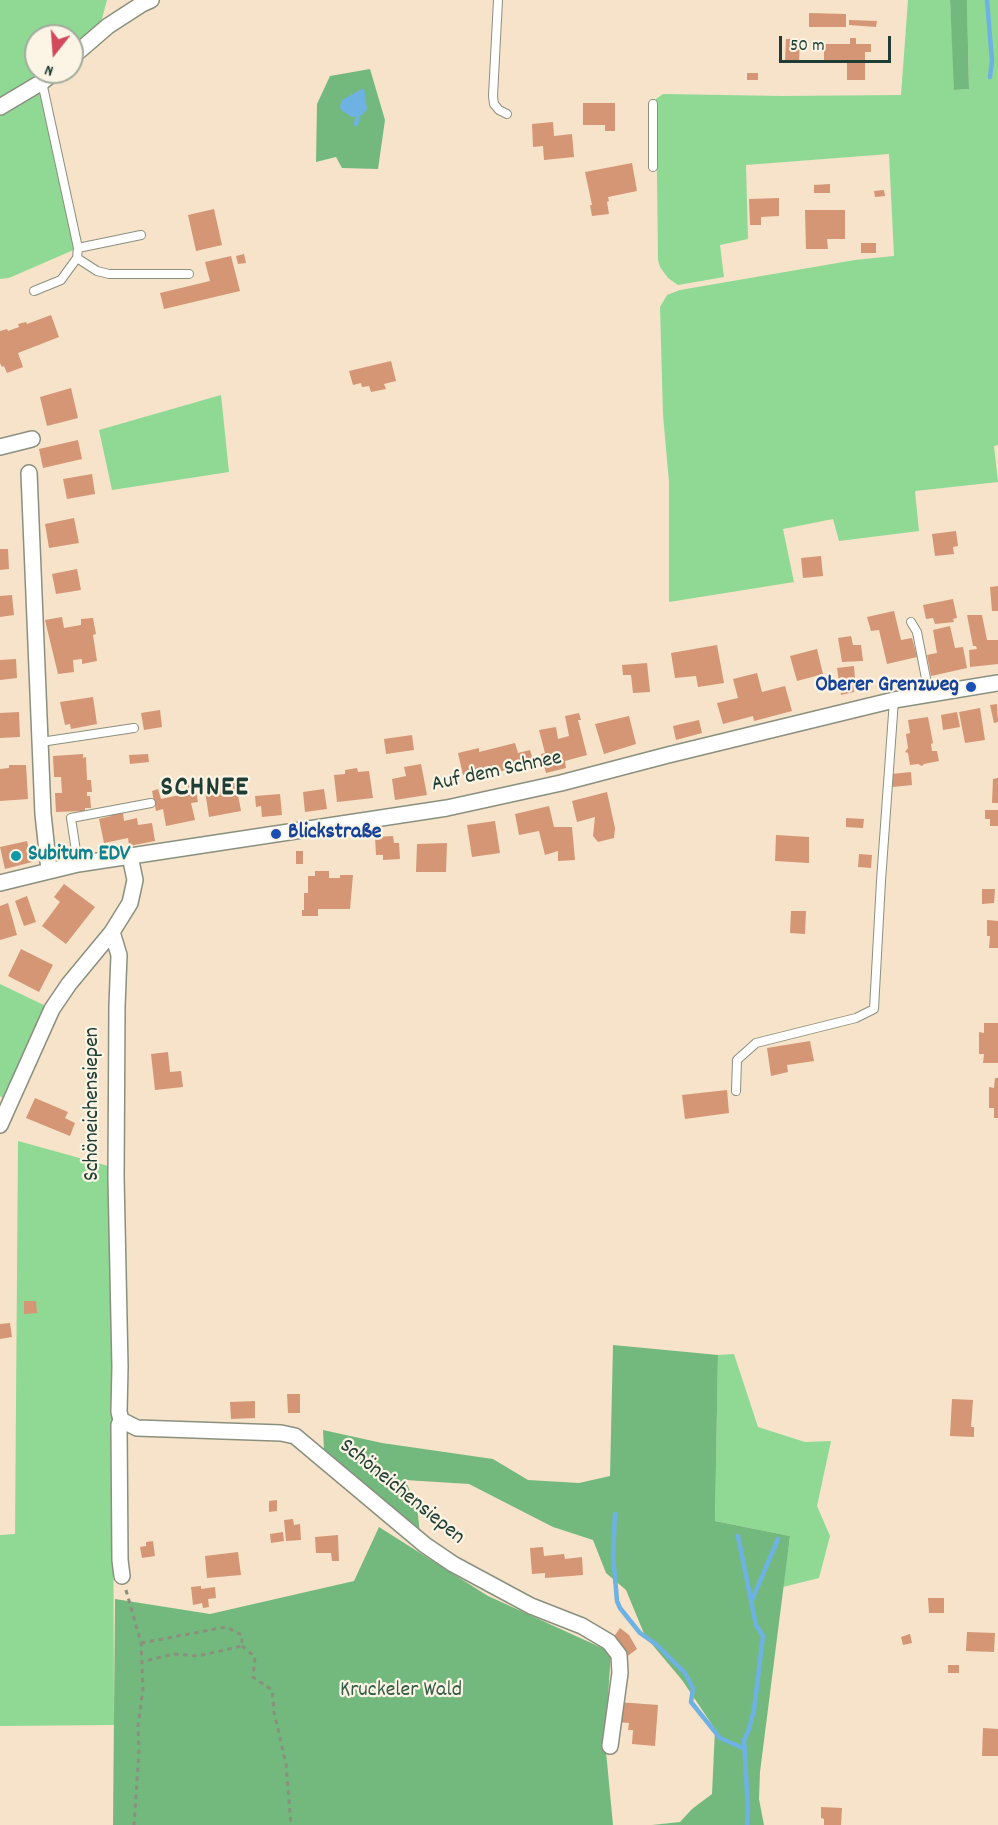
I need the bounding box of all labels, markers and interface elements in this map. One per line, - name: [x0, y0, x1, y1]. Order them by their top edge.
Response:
- north arrow: [24, 24, 84, 84]
- scale bar: [782, 24, 894, 62]
- text: 50 m: [790, 34, 825, 59]
- text: N: [42, 58, 56, 82]
- place label: Oberer Grenzweg: [815, 674, 959, 700]
- marker: Oberer Grenzweg: [964, 680, 978, 694]
- street label: Auf dem Schnee: [429, 746, 565, 800]
- district label: SCHNEE: [161, 773, 249, 807]
- place label: Blickstraße: [288, 821, 382, 847]
- marker: Blickstraße: [269, 827, 283, 841]
- place label: Subitum EDV: [28, 843, 130, 869]
- marker: Subitum EDV: [9, 849, 23, 863]
- street label: Schöneichensiepen: [81, 1027, 107, 1181]
- street label: Schöneichensiepen: [333, 1434, 469, 1552]
- park label: Kruckeler Wald: [340, 1679, 462, 1705]

